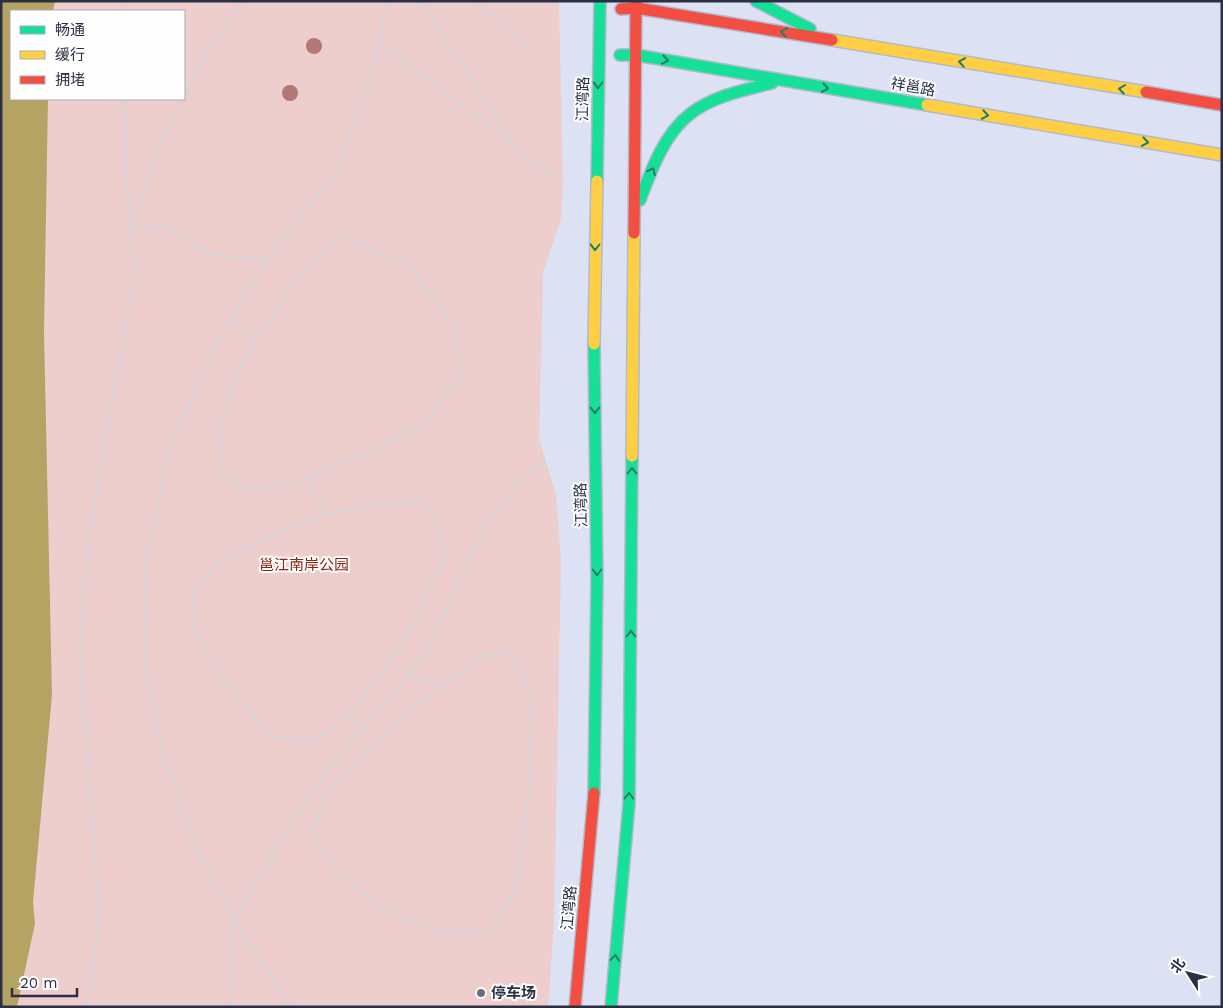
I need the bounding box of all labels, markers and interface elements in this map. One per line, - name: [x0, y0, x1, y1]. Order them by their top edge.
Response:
- legend: [10, 10, 185, 100]
- text: 畅通: [55, 21, 85, 39]
- one-way arrow: [780, 28, 788, 38]
- text: 缓行: [55, 46, 85, 64]
- one-way arrow: [660, 55, 669, 65]
- one-way arrow: [957, 57, 966, 67]
- text: 拥堵: [55, 71, 85, 89]
- street label: 祥邕路: [889, 74, 937, 100]
- street label: 江湾路: [574, 76, 592, 122]
- one-way arrow: [593, 82, 603, 89]
- one-way arrow: [820, 82, 829, 92]
- one-way arrow: [1118, 84, 1126, 94]
- one-way arrow: [981, 109, 989, 119]
- one-way arrow: [1141, 136, 1150, 146]
- one-way arrow: [645, 168, 655, 177]
- one-way arrow: [590, 244, 601, 252]
- one-way arrow: [590, 406, 600, 414]
- one-way arrow: [627, 467, 637, 475]
- street label: 江湾路: [572, 482, 590, 528]
- park label: 邕江南岸公园: [259, 556, 349, 574]
- one-way arrow: [592, 569, 602, 577]
- one-way arrow: [626, 630, 636, 638]
- one-way arrow: [624, 792, 634, 800]
- street label: 江湾路: [558, 885, 580, 931]
- north arrow: [1163, 948, 1213, 998]
- one-way arrow: [610, 954, 621, 962]
- text: 北: [1167, 955, 1188, 976]
- scale bar: [12, 966, 78, 998]
- text: 20 m: [20, 974, 58, 992]
- place label: 停车场: [491, 984, 536, 1002]
- marker: 停车场: [475, 987, 487, 999]

